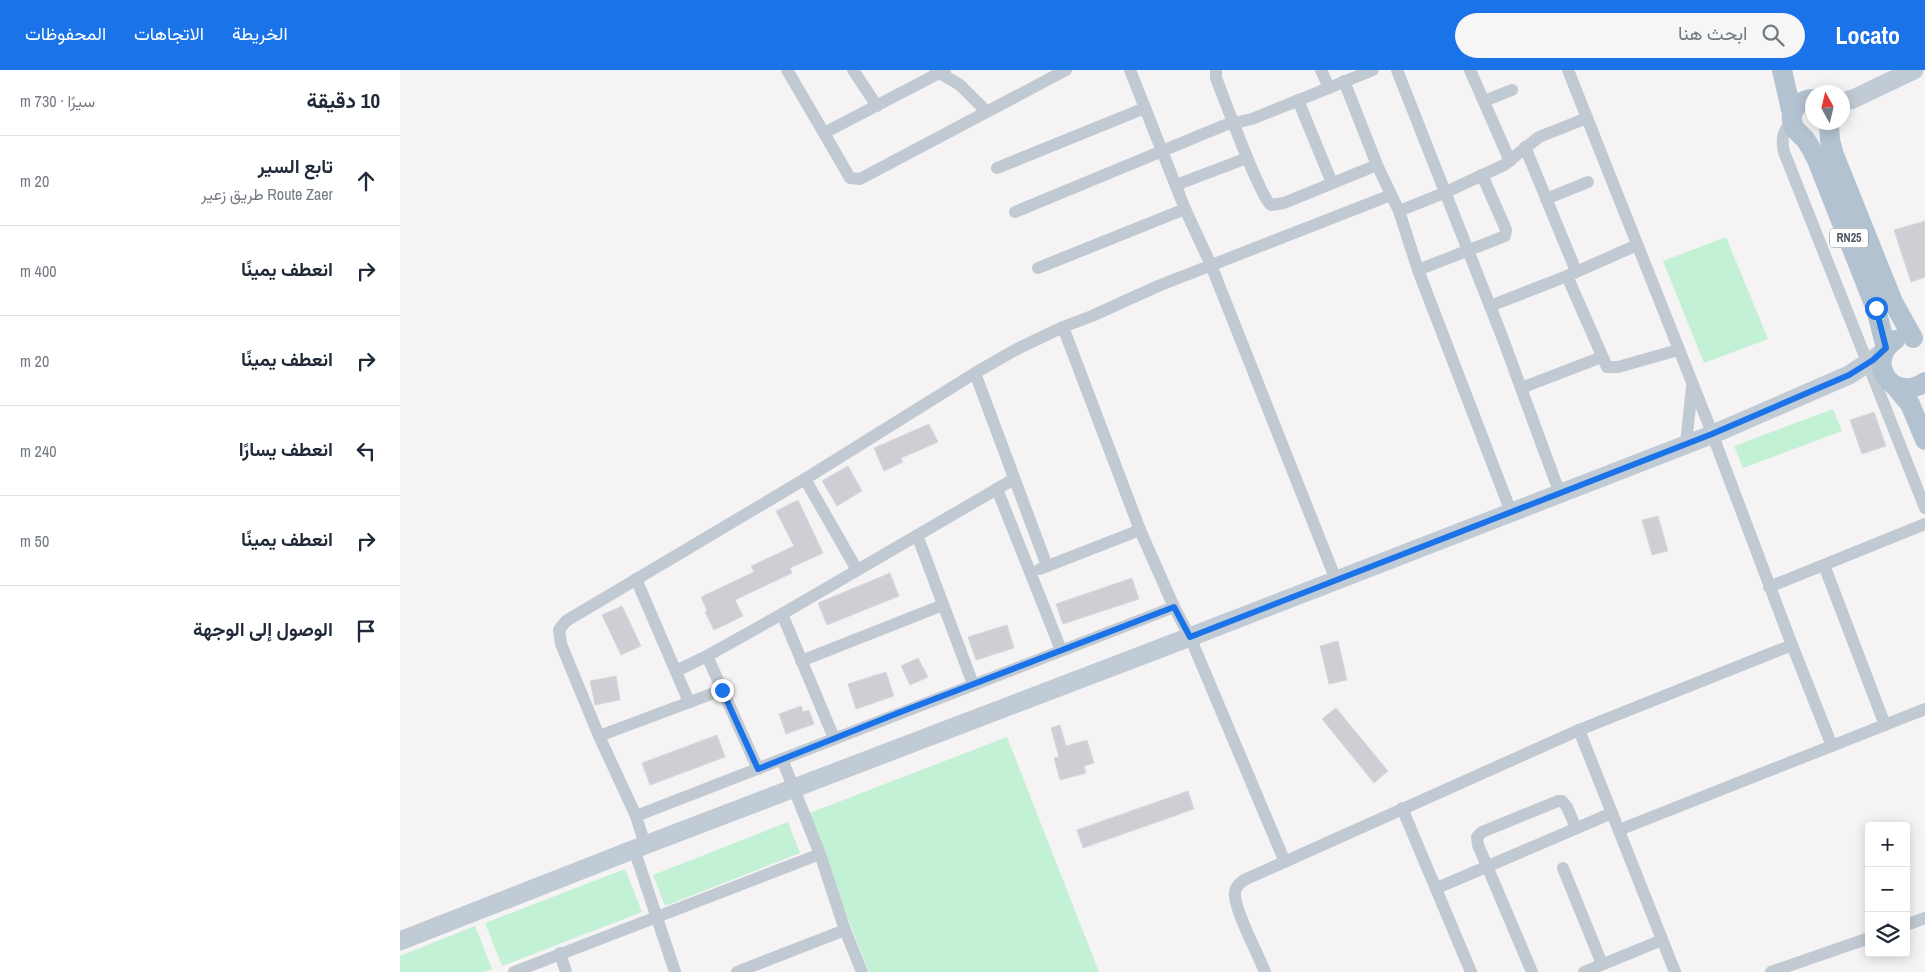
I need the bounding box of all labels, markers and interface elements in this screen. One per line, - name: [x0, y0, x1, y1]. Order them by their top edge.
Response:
- search box: [1455, 13, 1805, 58]
- text: Locato: [1835, 19, 1900, 51]
- text: ابحث هنا: [1678, 20, 1747, 46]
- text: المحفوظات: [25, 21, 106, 46]
- text: الاتجاهات: [134, 21, 204, 46]
- text: الخريطة: [232, 21, 288, 46]
- icon: search: [1759, 21, 1787, 49]
- north arrow: [1805, 85, 1850, 130]
- text: 10 دقيقة: [307, 86, 380, 115]
- text: سيرًا · 730 m: [20, 90, 95, 112]
- text: تابع السير: [258, 153, 333, 179]
- icon: ahead: [352, 167, 380, 195]
- text: 20 m: [20, 170, 49, 192]
- text: Route Zaer طريق زعير: [201, 183, 333, 205]
- road number: RN25: [1830, 228, 1868, 248]
- text: انعطف يمينًا: [241, 256, 333, 282]
- icon: right: [352, 257, 380, 285]
- text: 400 m: [20, 260, 56, 282]
- route start: [1865, 297, 1888, 320]
- text: انعطف يمينًا: [241, 346, 333, 372]
- icon: right: [352, 347, 380, 375]
- text: 20 m: [20, 350, 49, 372]
- text: انعطف يسارًا: [239, 436, 333, 462]
- icon: left: [352, 437, 380, 465]
- text: 240 m: [20, 440, 56, 462]
- text: انعطف يمينًا: [241, 526, 333, 552]
- icon: right: [352, 527, 380, 555]
- text: 50 m: [20, 530, 49, 552]
- text: الوصول إلى الوجهة: [193, 616, 333, 642]
- icon: arrive: [352, 617, 380, 645]
- route end: [711, 679, 734, 702]
- map controls: [1865, 822, 1910, 957]
- button: +: [1865, 822, 1910, 867]
- button: −: [1865, 867, 1910, 912]
- button: layers: [1865, 912, 1910, 957]

